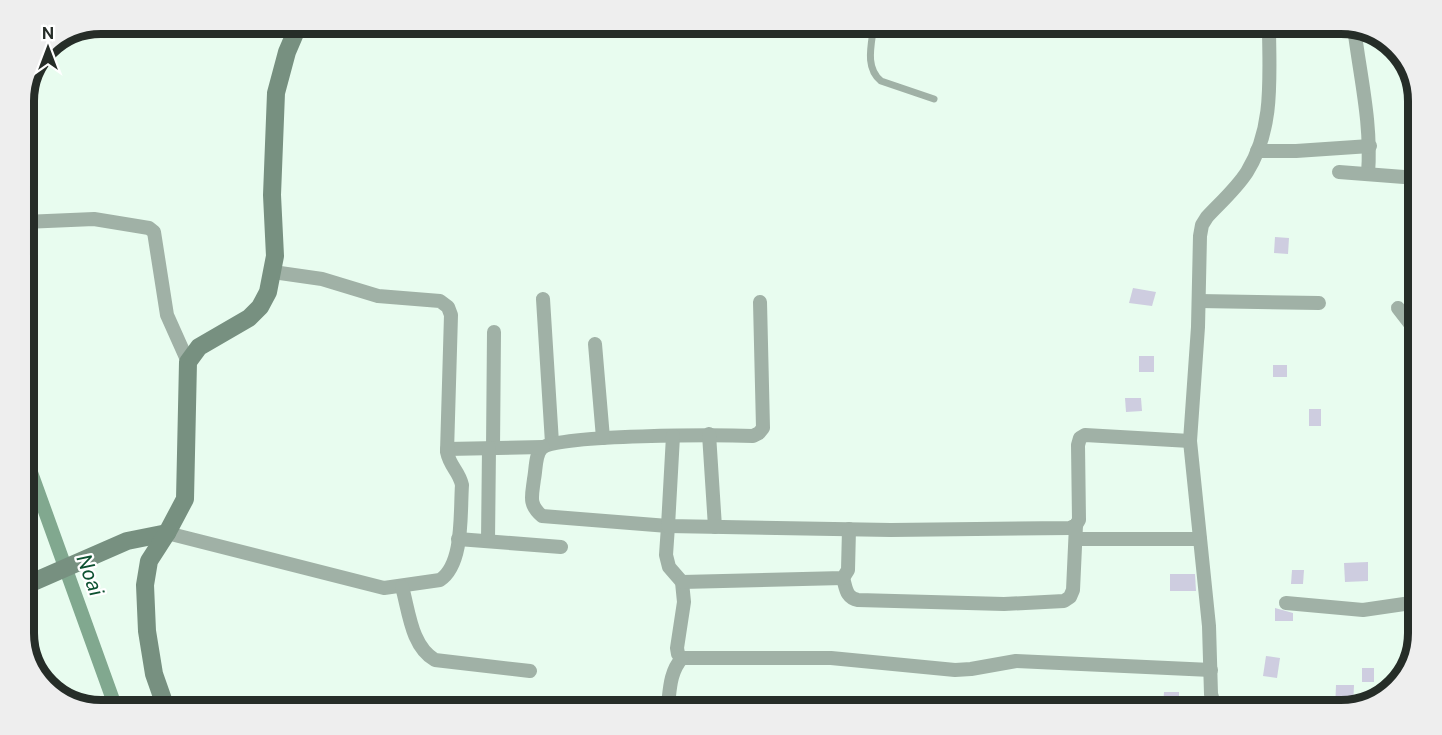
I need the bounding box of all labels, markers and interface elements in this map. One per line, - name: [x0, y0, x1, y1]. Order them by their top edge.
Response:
- north arrow: [18, 18, 78, 78]
- text: N: [42, 24, 54, 43]
- water label: Noai: [71, 550, 110, 599]

